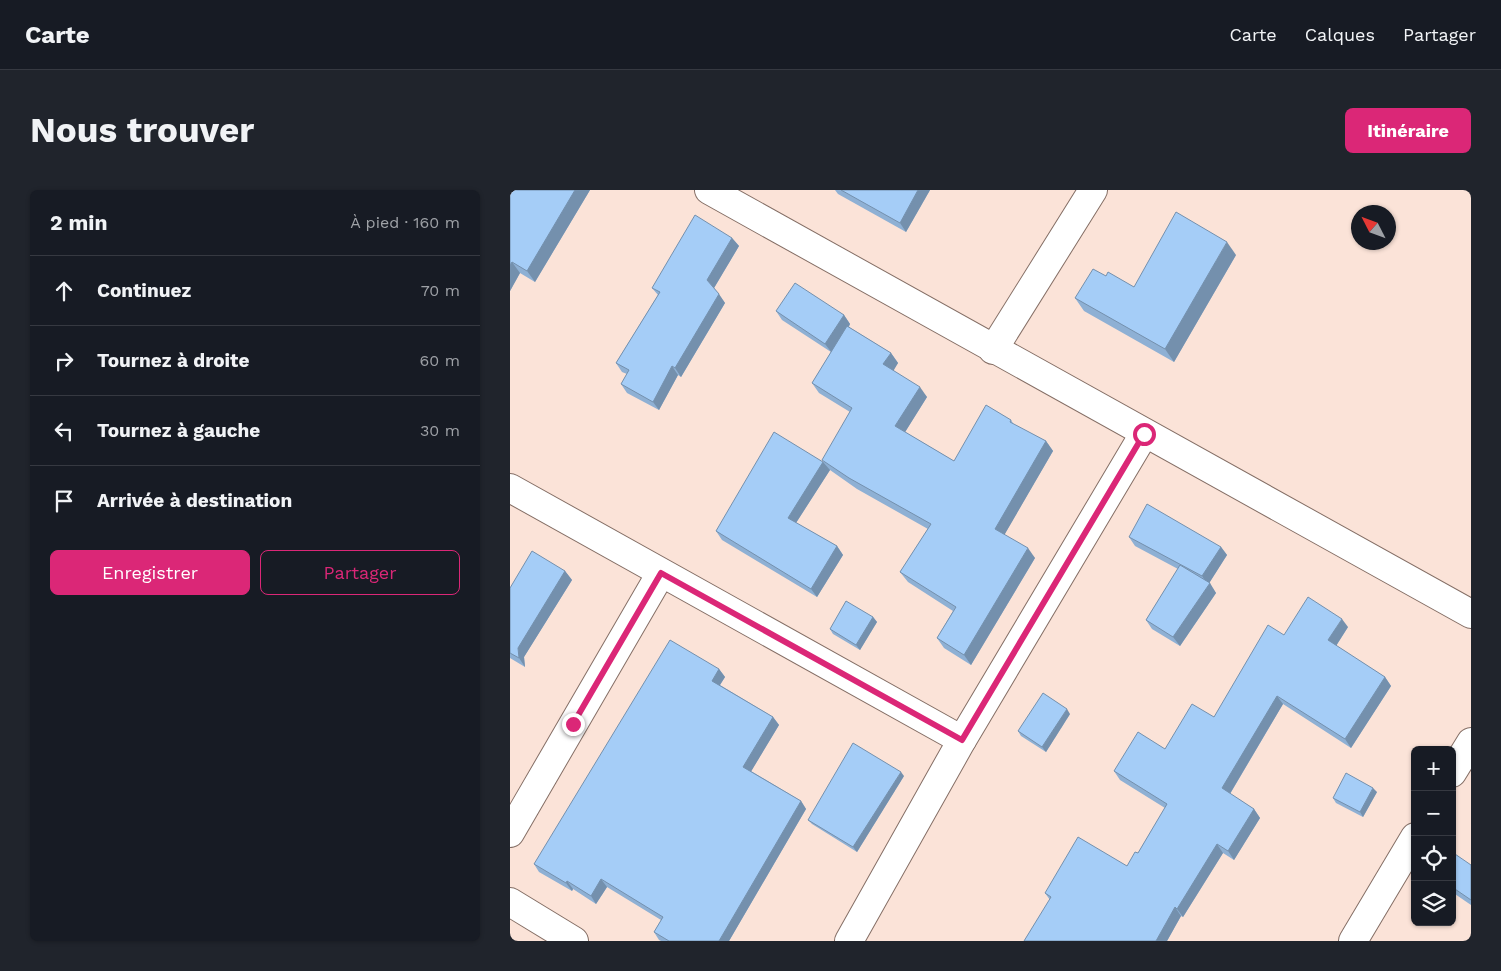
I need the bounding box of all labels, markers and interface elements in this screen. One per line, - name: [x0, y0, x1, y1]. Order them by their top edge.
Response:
- text: Carte: [25, 21, 90, 49]
- text: Carte: [1229, 24, 1277, 45]
- text: Calques: [1305, 24, 1375, 45]
- text: Partager: [1403, 24, 1476, 45]
- button: Itinéraire: [1345, 108, 1471, 153]
- text: Nous trouver: [30, 109, 254, 151]
- north arrow: [1351, 205, 1396, 250]
- text: 2 min: [50, 210, 107, 235]
- text: À pied · 160 m: [350, 213, 460, 232]
- icon: ahead: [50, 277, 78, 305]
- text: Continuez: [97, 279, 191, 302]
- text: 70 m: [421, 281, 460, 300]
- icon: right: [50, 347, 78, 375]
- text: Tournez à droite: [97, 349, 249, 372]
- text: 60 m: [420, 351, 460, 370]
- icon: left: [50, 417, 78, 445]
- text: Tournez à gauche: [97, 419, 260, 442]
- text: 30 m: [420, 421, 460, 440]
- route start: [1133, 423, 1156, 446]
- icon: arrive: [50, 487, 78, 515]
- text: Arrivée à destination: [97, 489, 292, 512]
- button: Enregistrer: [50, 550, 250, 595]
- button: Partager: [260, 550, 460, 595]
- route end: [562, 713, 585, 736]
- map controls: [1411, 746, 1456, 926]
- button: +: [1411, 746, 1456, 791]
- button: −: [1411, 791, 1456, 836]
- button: locate: [1411, 836, 1456, 881]
- button: layers: [1411, 881, 1456, 926]

